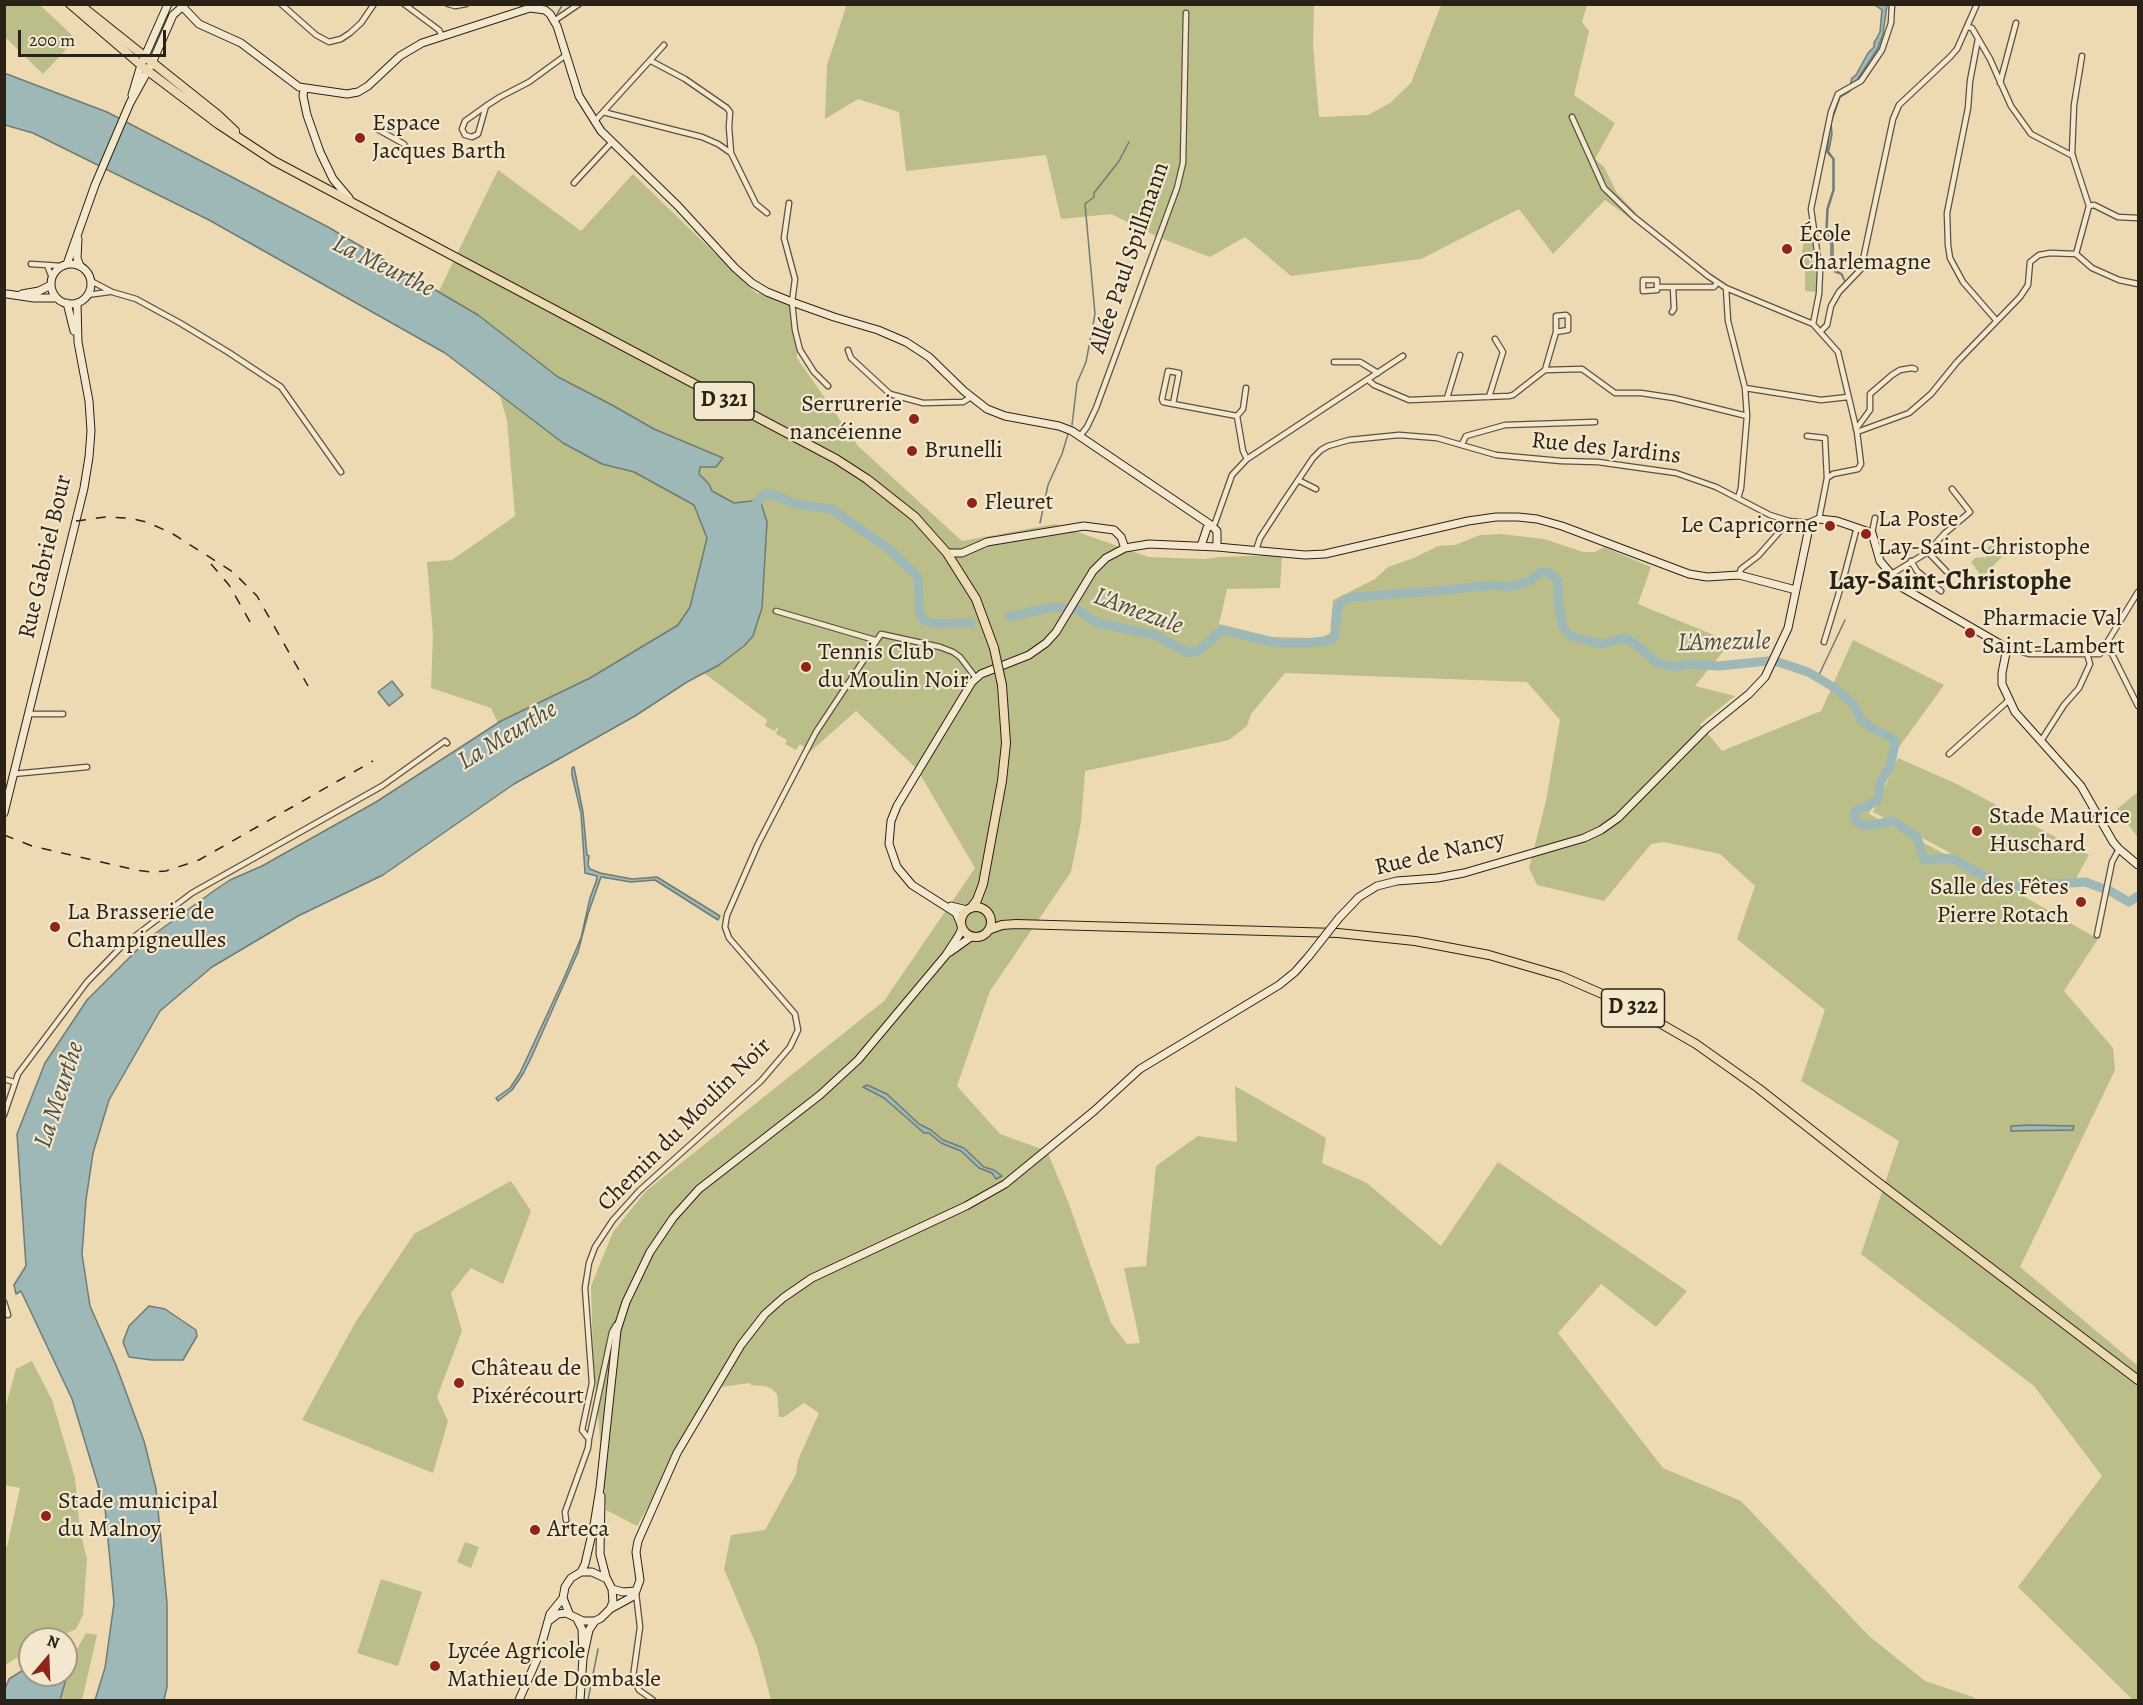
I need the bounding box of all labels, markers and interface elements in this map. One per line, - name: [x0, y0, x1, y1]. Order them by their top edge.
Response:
- scale bar: [21, 18, 170, 56]
- text: 200 m: [29, 28, 75, 52]
- place label: Espace Jacques Barth: [372, 110, 506, 166]
- marker: Espace Jacques Barth: [353, 131, 367, 145]
- street label: Allée Paul Spillmann: [1084, 159, 1176, 357]
- place label: École Charlemagne: [1799, 221, 1931, 277]
- water label: La Meurthe: [327, 229, 439, 305]
- marker: École Charlemagne: [1780, 242, 1794, 256]
- road number: D 321: [694, 382, 754, 420]
- place label: Serrurerie nancéienne: [789, 391, 902, 447]
- marker: Serrurerie nancéienne: [907, 412, 921, 426]
- street label: Rue des Jardins: [1530, 427, 1682, 471]
- place label: Brunelli: [924, 437, 1003, 465]
- marker: Brunelli: [905, 444, 919, 458]
- street label: Rue Gabriel Bour: [13, 472, 79, 642]
- place label: Fleuret: [984, 489, 1054, 517]
- marker: Fleuret: [965, 496, 979, 510]
- place label: La Poste Lay-Saint-Christophe: [1878, 506, 2090, 562]
- place label: Le Capricorne: [1681, 512, 1818, 540]
- marker: Le Capricorne: [1823, 519, 1837, 533]
- marker: La Poste Lay-Saint-Christophe: [1859, 527, 1873, 541]
- district label: Lay-Saint-Christophe: [1829, 566, 2071, 598]
- water label: L'Amezule: [1089, 581, 1187, 643]
- place label: Pharmacie Val Saint-Lambert: [1982, 605, 2125, 661]
- marker: Pharmacie Val Saint-Lambert: [1963, 626, 1977, 640]
- water label: L'Amezule: [1677, 627, 1771, 659]
- place label: Tennis Club du Moulin Noir: [818, 639, 969, 695]
- marker: Tennis Club du Moulin Noir: [799, 660, 813, 674]
- water label: La Meurthe: [453, 694, 563, 778]
- place label: Stade Maurice Huschard: [1989, 803, 2130, 859]
- marker: Stade Maurice Huschard: [1970, 824, 1984, 838]
- street label: Rue de Nancy: [1372, 825, 1508, 883]
- place label: Salle des Fêtes Pierre Rotach: [1930, 874, 2069, 930]
- marker: Salle des Fêtes Pierre Rotach: [2074, 895, 2088, 909]
- place label: La Brasserie de Champigneulles: [67, 899, 226, 955]
- marker: La Brasserie de Champigneulles: [48, 920, 62, 934]
- road number: D 322: [1602, 989, 1664, 1027]
- street label: Chemin du Moulin Noir: [592, 1032, 778, 1218]
- water label: La Meurthe: [28, 1038, 92, 1152]
- place label: Château de Pixérécourt: [471, 1355, 584, 1411]
- marker: Château de Pixérécourt: [452, 1376, 466, 1390]
- place label: Stade municipal du Malnoy: [58, 1488, 218, 1544]
- marker: Stade municipal du Malnoy: [39, 1509, 53, 1523]
- place label: Arteca: [547, 1516, 610, 1544]
- marker: Arteca: [528, 1523, 542, 1537]
- north arrow: [18, 1627, 78, 1687]
- text: N: [44, 1630, 62, 1654]
- place label: Lycée Agricole Mathieu de Dombasle: [447, 1638, 661, 1694]
- marker: Lycée Agricole Mathieu de Dombasle: [428, 1659, 442, 1673]

